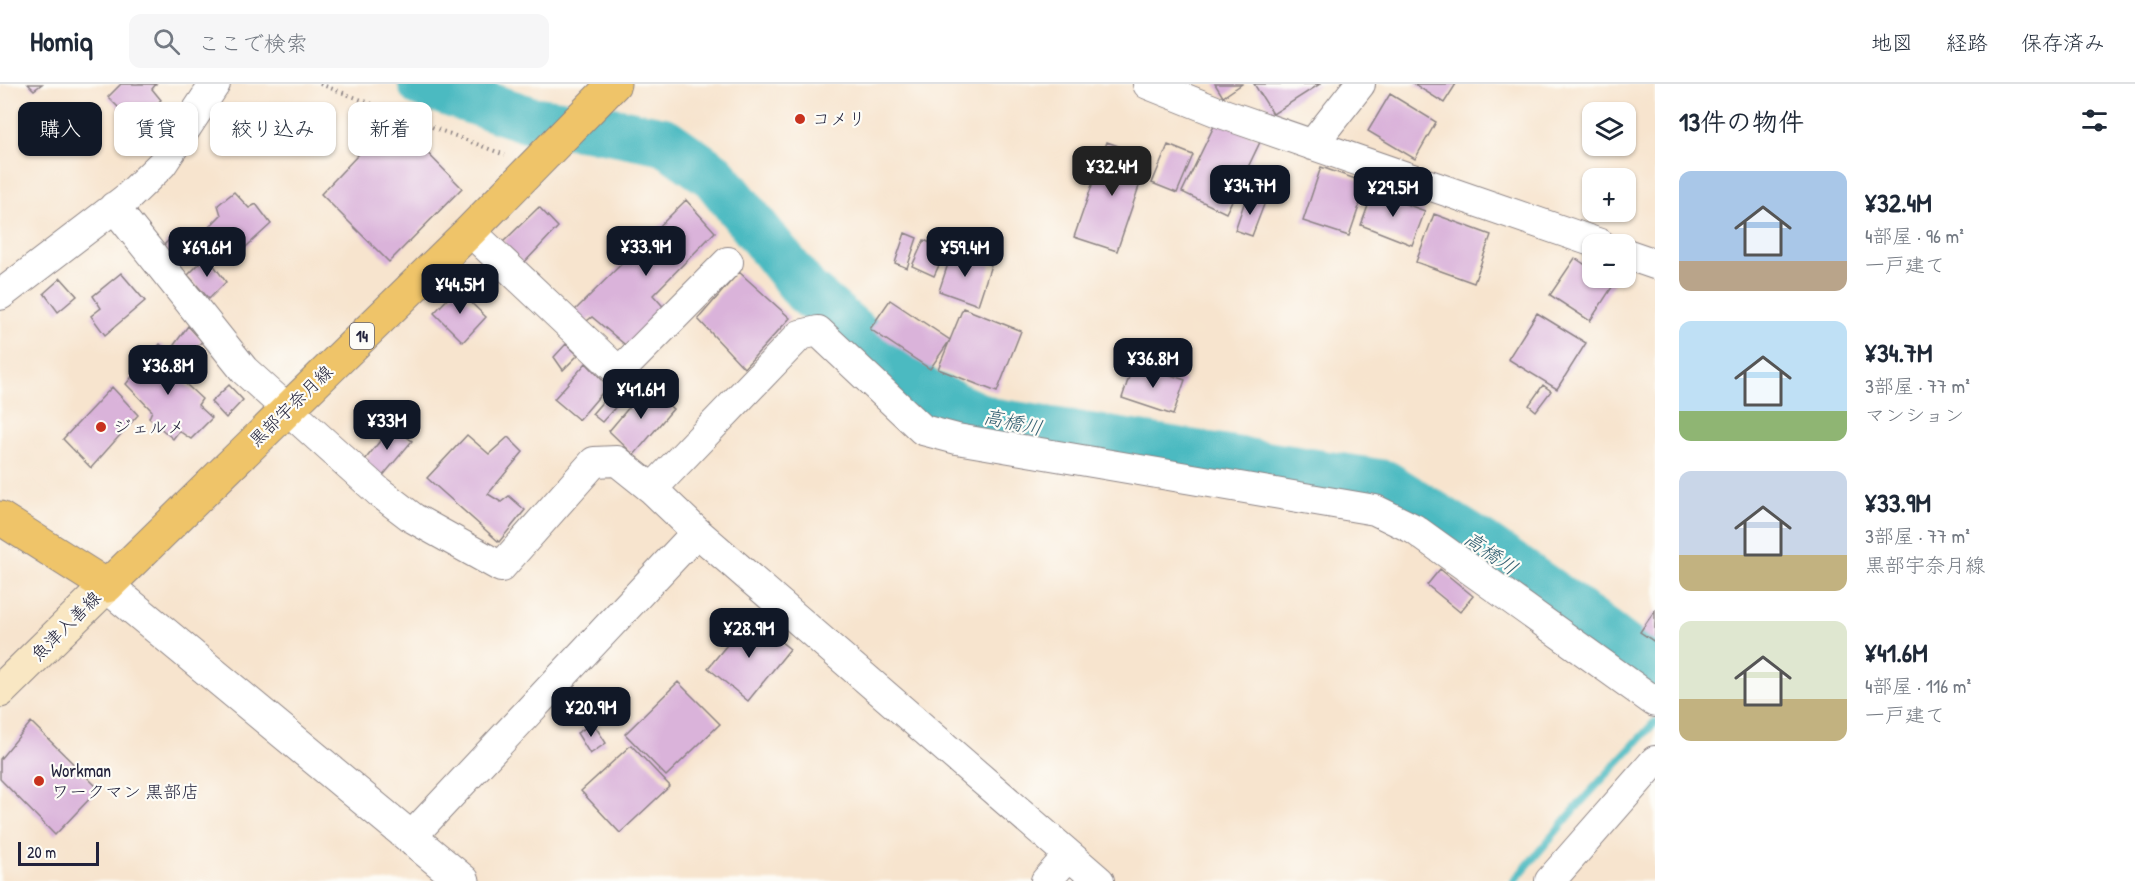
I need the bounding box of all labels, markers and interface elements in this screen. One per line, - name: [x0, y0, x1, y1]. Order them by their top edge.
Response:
- search box: [129, 14, 549, 68]
- text: Homiq: [30, 22, 93, 60]
- icon: search: [150, 25, 183, 58]
- text: ここで検索: [198, 28, 308, 58]
- text: 地図: [1871, 28, 1913, 57]
- text: 経路: [1946, 28, 1988, 57]
- text: 保存済み: [2021, 28, 2105, 57]
- chip: 購入: [18, 102, 102, 156]
- chip: 賃貸: [114, 102, 198, 156]
- chip: 絞り込み: [210, 102, 336, 156]
- chip: 新着: [348, 102, 432, 156]
- map controls: [1582, 102, 1636, 288]
- button: layers: [1582, 102, 1636, 156]
- text: 13件の物件: [1679, 104, 1804, 139]
- icon: filters: [2078, 104, 2111, 137]
- place label: コメリ: [812, 106, 866, 131]
- marker: コメリ: [793, 112, 807, 126]
- pin: ¥32.4M: [1063, 146, 1161, 197]
- text: ¥32.4M: [1086, 152, 1138, 179]
- pin: ¥34.7M: [1201, 165, 1299, 216]
- pin: ¥29.5M: [1344, 167, 1442, 218]
- button: +: [1582, 168, 1636, 222]
- text: ¥34.7M: [1224, 171, 1276, 198]
- text: ¥29.5M: [1368, 173, 1418, 200]
- text: ¥32.4M: [1865, 185, 1932, 220]
- icon: home: [1727, 195, 1799, 267]
- text: 4部屋 · 96 m²: [1865, 222, 1964, 249]
- pin: ¥33.9M: [597, 226, 695, 277]
- pin: ¥69.6M: [158, 227, 256, 278]
- pin: ¥59.4M: [916, 227, 1014, 278]
- text: ¥33.9M: [621, 232, 671, 259]
- text: ¥69.6M: [183, 233, 231, 260]
- text: ¥59.4M: [941, 233, 989, 260]
- button: −: [1582, 234, 1636, 288]
- text: 一戸建て: [1865, 251, 1945, 278]
- pin: ¥44.5M: [411, 264, 509, 315]
- text: ¥44.5M: [436, 270, 484, 297]
- road number: 14: [350, 323, 374, 349]
- text: ¥34.7M: [1865, 335, 1932, 370]
- pin: ¥36.8M: [1104, 338, 1202, 389]
- text: ¥36.8M: [1127, 344, 1179, 371]
- pin: ¥36.8M: [119, 345, 217, 396]
- icon: home: [1727, 345, 1799, 417]
- text: ¥36.8M: [142, 351, 194, 378]
- street label: 黒部宇奈月線: [243, 359, 338, 452]
- pin: ¥41.6M: [592, 369, 690, 420]
- text: 3部屋 · 77 m²: [1865, 372, 1970, 399]
- text: ¥41.6M: [617, 375, 665, 402]
- pin: ¥33M: [351, 400, 423, 451]
- text: マンション: [1865, 401, 1964, 428]
- water label: 高橋川: [981, 402, 1045, 441]
- text: ¥33M: [367, 406, 407, 433]
- place label: ジェルメ: [113, 414, 185, 439]
- marker: ジェルメ: [94, 420, 108, 434]
- text: ¥33.9M: [1865, 485, 1931, 520]
- icon: home: [1727, 495, 1799, 567]
- text: 3部屋 · 77 m²: [1865, 522, 1970, 549]
- water label: 高橋川: [1459, 524, 1524, 581]
- text: 黒部宇奈月線: [1865, 551, 1985, 578]
- street label: 魚津入善線: [25, 585, 106, 666]
- pin: ¥28.9M: [700, 608, 798, 659]
- text: ¥28.9M: [724, 614, 774, 641]
- text: ¥41.6M: [1865, 635, 1928, 670]
- icon: home: [1727, 645, 1799, 717]
- text: 4部屋 · 116 m²: [1865, 672, 1971, 699]
- pin: ¥20.9M: [542, 687, 640, 738]
- text: ¥20.9M: [565, 693, 617, 720]
- text: 一戸建て: [1865, 701, 1945, 728]
- place label: Workman ワークマン 黒部店: [51, 758, 199, 804]
- marker: Workman ワークマン 黒部店: [32, 774, 46, 788]
- scale bar: [18, 839, 99, 866]
- text: 20 m: [27, 841, 56, 863]

